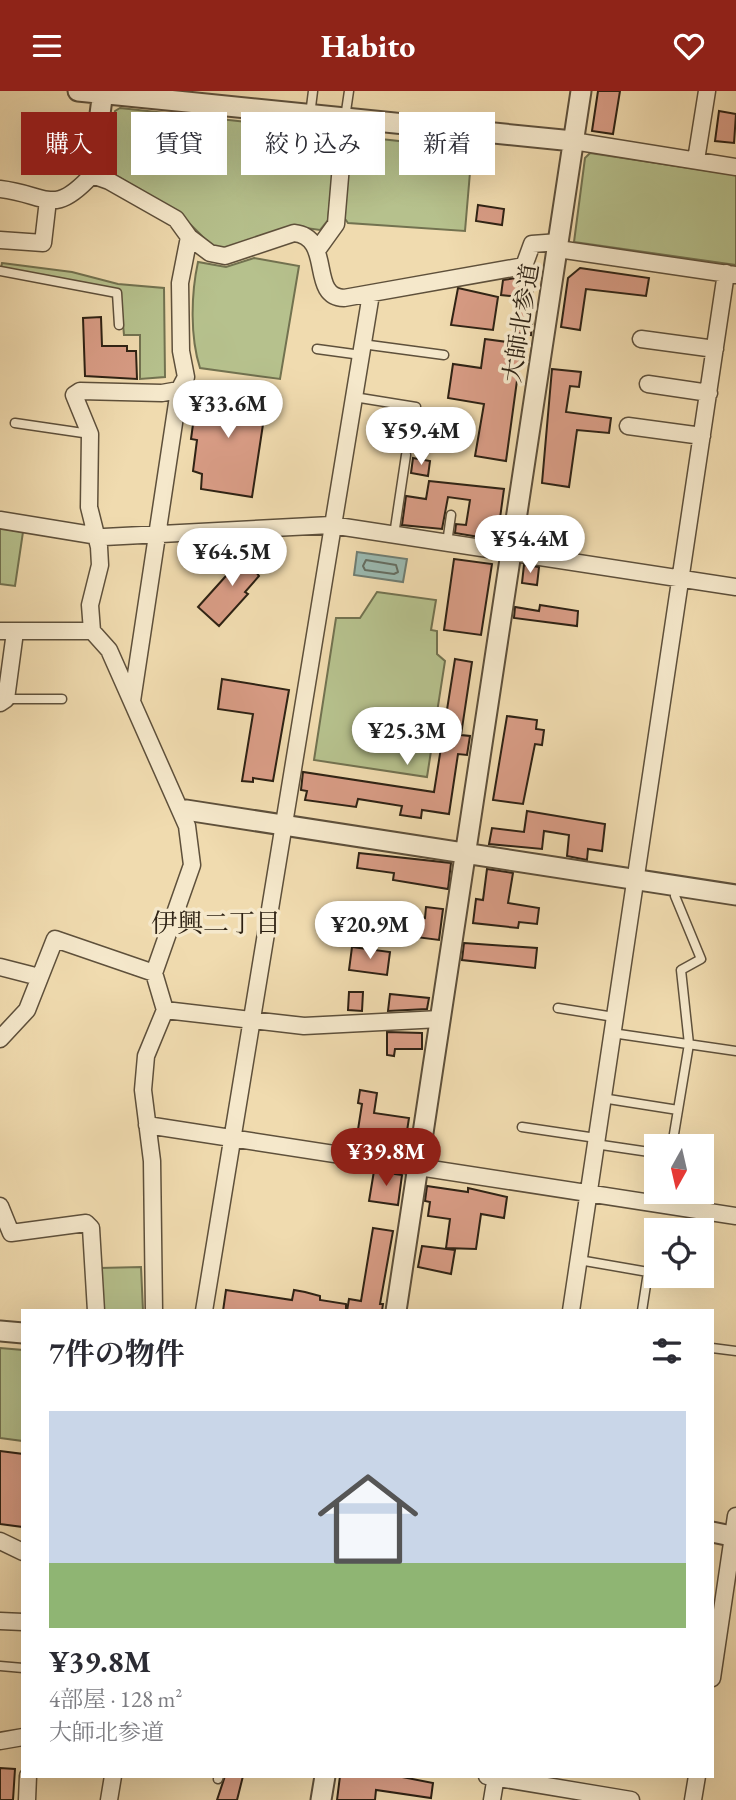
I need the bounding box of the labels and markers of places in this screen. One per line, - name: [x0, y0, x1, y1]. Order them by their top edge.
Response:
- pin: ¥33.6M: [171, 381, 285, 440]
- pin: ¥59.4M: [364, 407, 478, 467]
- pin: ¥54.4M: [473, 515, 587, 575]
- pin: ¥64.5M: [175, 529, 289, 588]
- pin: ¥25.3M: [350, 707, 464, 767]
- pin: ¥20.9M: [313, 901, 427, 961]
- pin: ¥39.8M: [329, 1129, 443, 1188]

